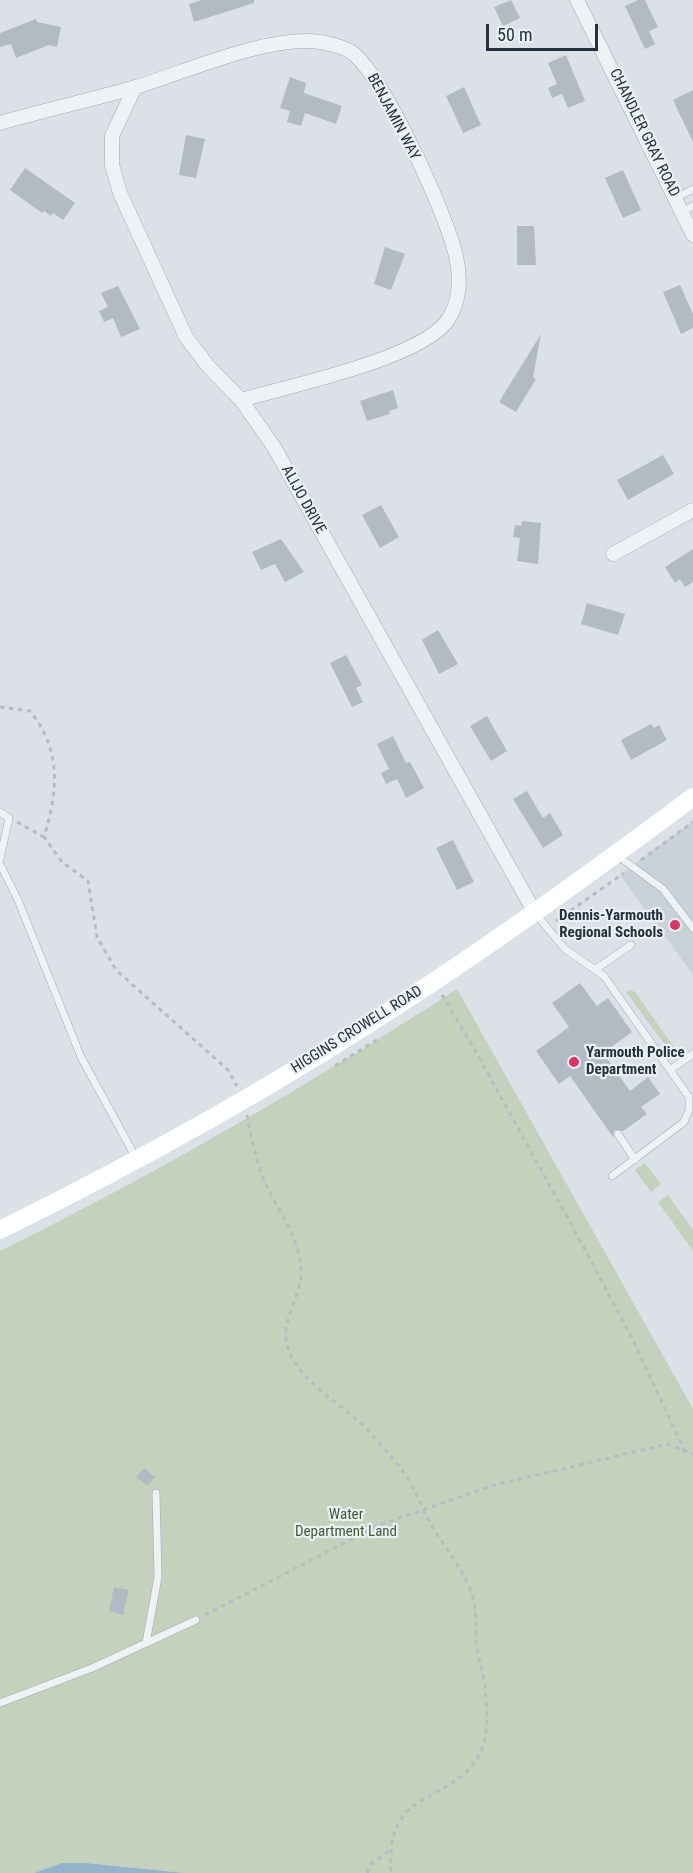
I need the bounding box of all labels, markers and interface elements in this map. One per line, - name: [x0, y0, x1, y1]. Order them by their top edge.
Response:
- scale bar: [489, 12, 602, 50]
- text: 50 m: [497, 24, 532, 45]
- street label: CHANDLER GRAY ROAD: [605, 66, 683, 200]
- street label: BENJAMIN WAY: [363, 71, 423, 163]
- street label: ALIJO DRIVE: [277, 463, 329, 537]
- place label: Dennis-Yarmouth Regional Schools: [559, 907, 663, 942]
- marker: Dennis-Yarmouth Regional Schools: [668, 918, 682, 932]
- street label: HIGGINS CROWELL ROAD: [288, 982, 426, 1078]
- place label: Yarmouth Police Department: [586, 1044, 685, 1079]
- marker: Yarmouth Police Department: [567, 1055, 581, 1069]
- park label: Water Department Land: [295, 1506, 397, 1541]

